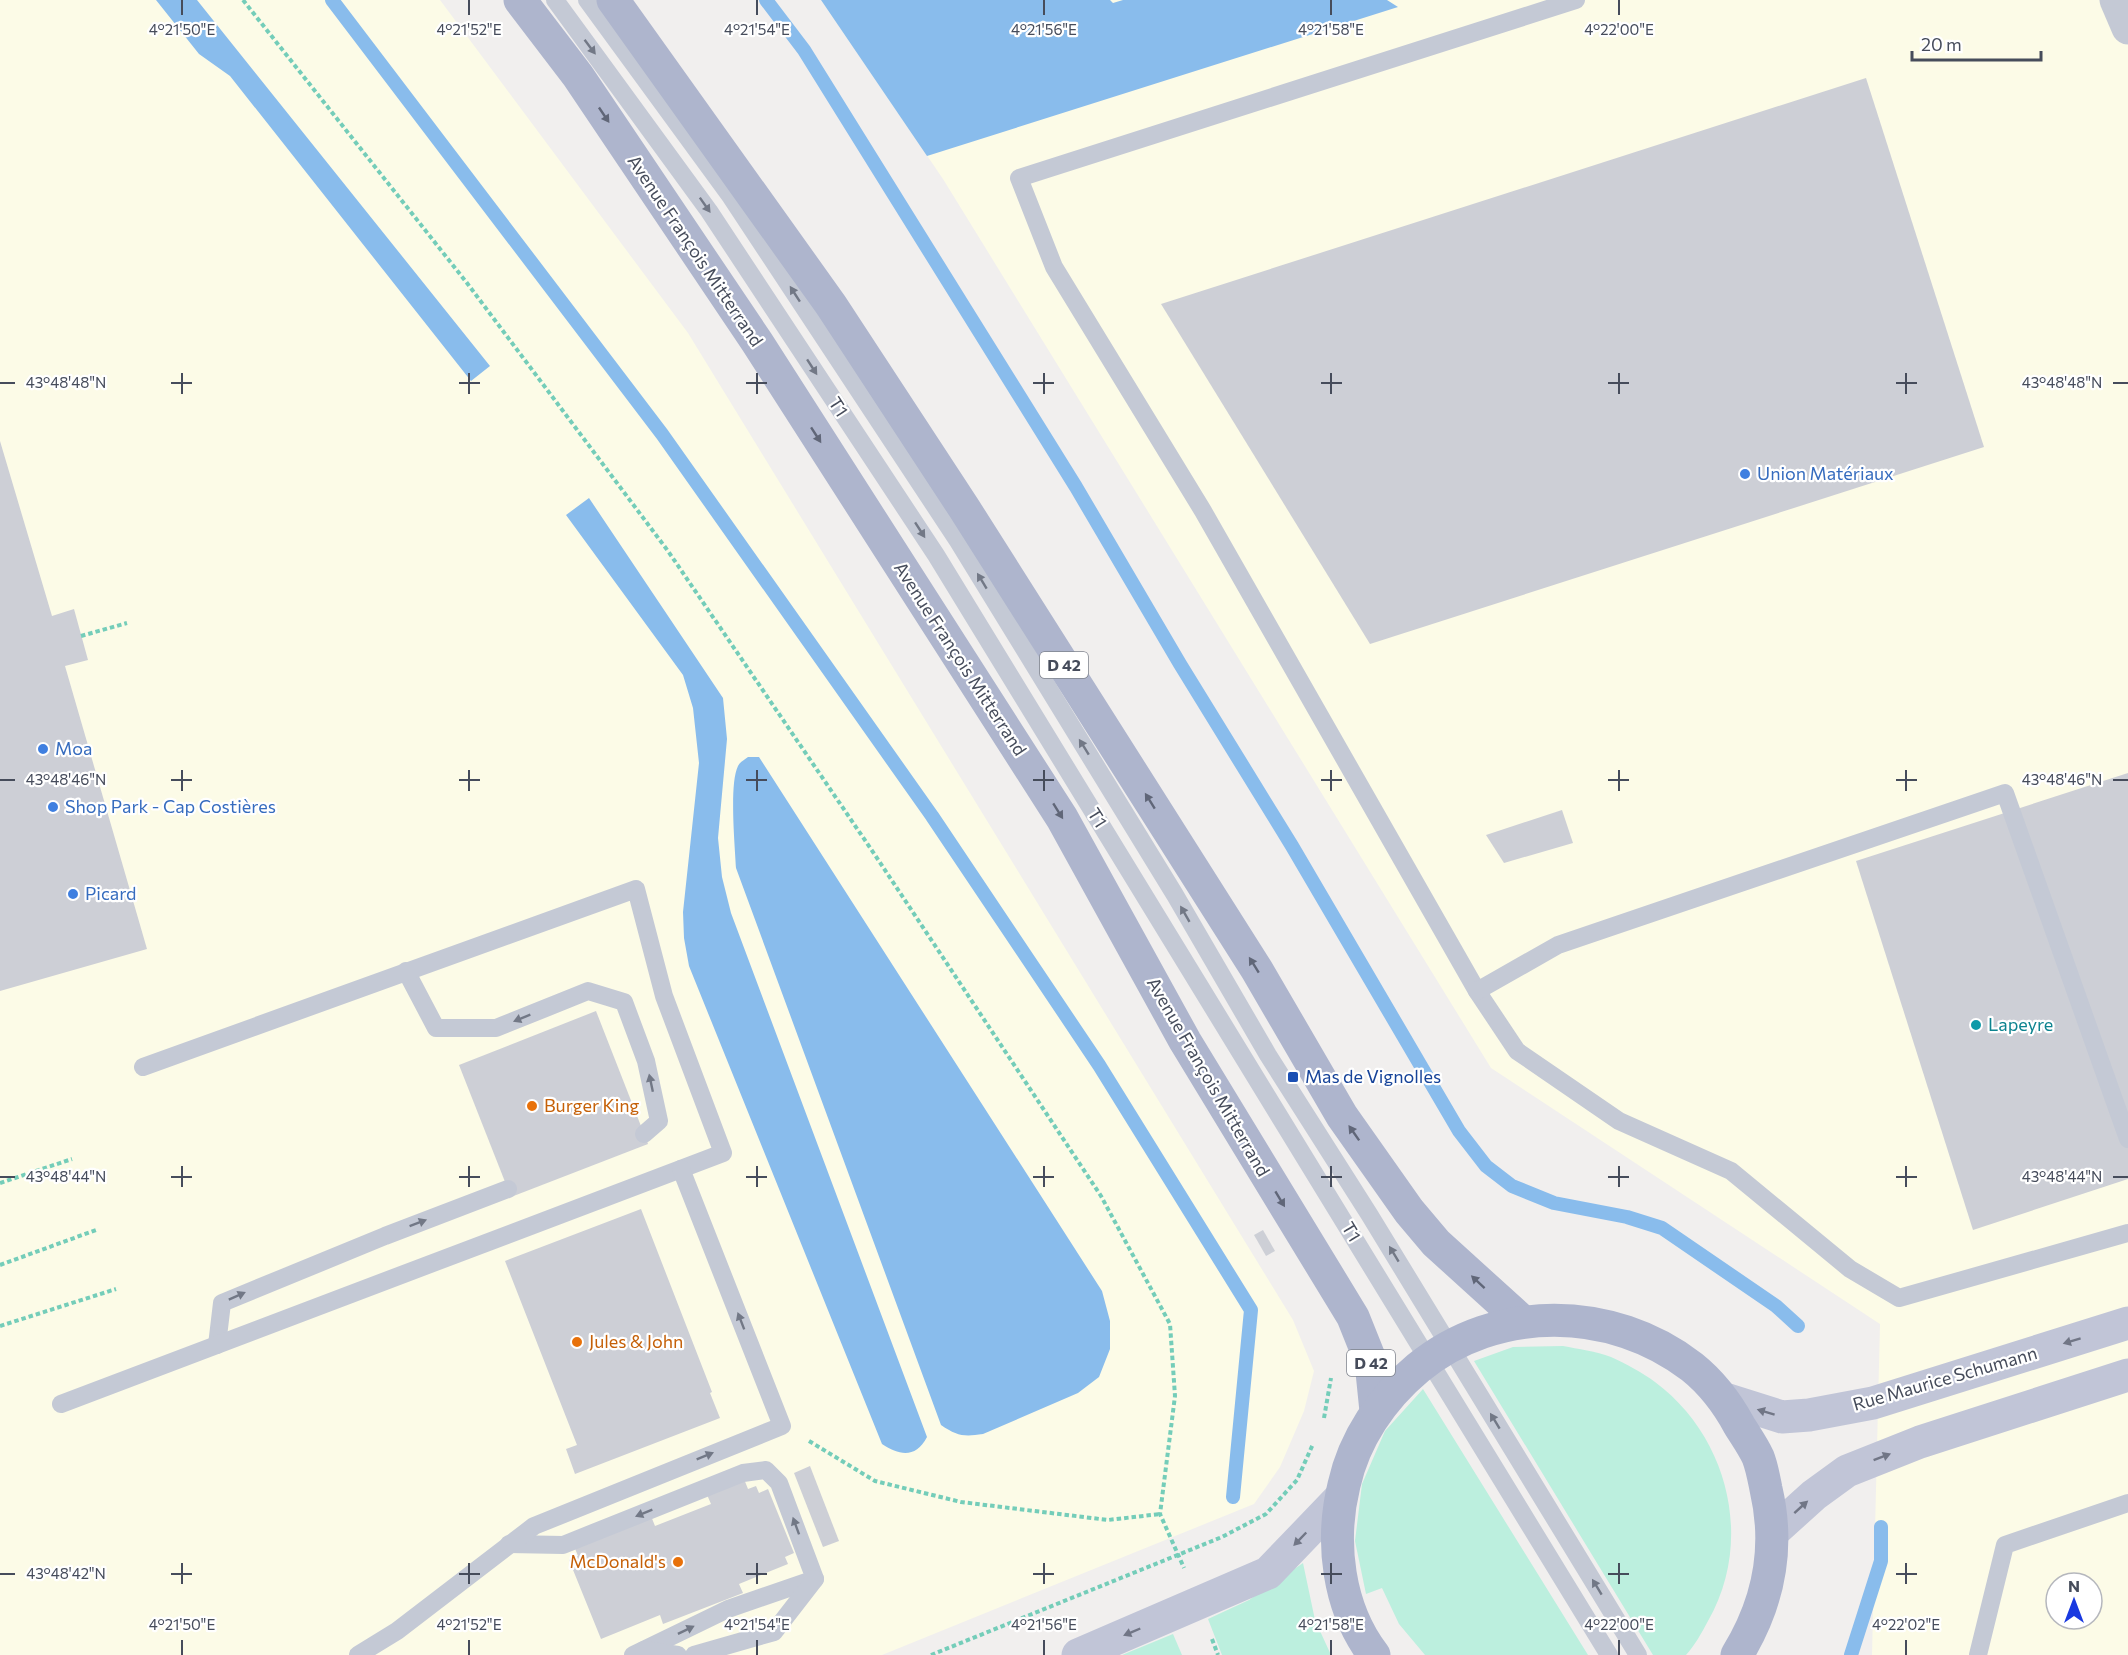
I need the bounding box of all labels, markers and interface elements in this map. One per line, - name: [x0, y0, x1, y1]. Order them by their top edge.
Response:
- text: 4°21'50"E: [149, 20, 215, 38]
- text: 4°21'52"E: [436, 20, 502, 38]
- text: 4°21'54"E: [724, 20, 790, 38]
- text: 4°21'56"E: [1011, 20, 1077, 38]
- text: 4°21'58"E: [1298, 20, 1364, 38]
- text: 4°22'00"E: [1584, 20, 1654, 38]
- scale bar: [1912, 24, 2041, 62]
- text: 20 m: [1921, 33, 1962, 55]
- one-way arrow: [584, 39, 596, 55]
- one-way arrow: [598, 107, 609, 123]
- street label: Avenue François Mitterrand: [623, 150, 768, 350]
- one-way arrow: [699, 196, 711, 212]
- one-way arrow: [789, 287, 801, 303]
- one-way arrow: [806, 359, 817, 375]
- text: 43°48'48"N: [26, 373, 106, 391]
- text: 43°48'48"N: [2022, 373, 2102, 391]
- street label: T1: [824, 392, 853, 421]
- one-way arrow: [811, 427, 822, 443]
- place label: Union Matériaux: [1757, 462, 1894, 484]
- marker: Union Matériaux: [1738, 467, 1752, 481]
- one-way arrow: [914, 522, 925, 538]
- street label: Avenue François Mitterrand: [890, 557, 1032, 759]
- one-way arrow: [977, 573, 988, 589]
- road number: D 42: [1040, 652, 1088, 678]
- place label: Moa: [55, 737, 92, 759]
- one-way arrow: [1078, 739, 1089, 755]
- marker: Moa: [36, 742, 50, 756]
- text: 43°48'46"N: [26, 770, 106, 788]
- text: 43°48'46"N: [2022, 770, 2102, 788]
- one-way arrow: [1144, 793, 1155, 809]
- place label: Shop Park - Cap Costières: [65, 795, 276, 817]
- marker: Shop Park - Cap Costières: [46, 800, 60, 814]
- one-way arrow: [1052, 803, 1063, 819]
- street label: T1: [1083, 803, 1112, 831]
- place label: Picard: [85, 882, 137, 904]
- marker: Picard: [66, 887, 80, 901]
- one-way arrow: [1180, 906, 1191, 922]
- one-way arrow: [1249, 957, 1260, 973]
- street label: Avenue François Mitterrand: [1143, 973, 1275, 1180]
- place label: Lapeyre: [1988, 1013, 2053, 1035]
- one-way arrow: [513, 1014, 531, 1023]
- marker: Lapeyre: [1969, 1018, 1983, 1032]
- place label: Mas de Vignolles: [1305, 1065, 1441, 1087]
- marker: Mas de Vignolles: [1286, 1070, 1300, 1084]
- one-way arrow: [646, 1074, 655, 1093]
- place label: Burger King: [544, 1094, 640, 1116]
- marker: Burger King: [525, 1099, 539, 1113]
- one-way arrow: [1348, 1125, 1360, 1141]
- text: 43°48'44"N: [26, 1167, 106, 1185]
- text: 43°48'44"N: [2022, 1167, 2102, 1185]
- one-way arrow: [1274, 1191, 1285, 1207]
- one-way arrow: [409, 1218, 427, 1228]
- street label: T1: [1337, 1218, 1366, 1245]
- one-way arrow: [1388, 1246, 1399, 1262]
- one-way arrow: [1471, 1275, 1486, 1289]
- one-way arrow: [228, 1292, 245, 1301]
- one-way arrow: [736, 1312, 745, 1330]
- place label: Jules & John: [589, 1330, 683, 1352]
- marker: Jules & John: [570, 1335, 584, 1349]
- one-way arrow: [2063, 1337, 2081, 1346]
- street label: Rue Maurice Schumann: [1850, 1341, 2039, 1415]
- road number: D 42: [1347, 1350, 1395, 1376]
- one-way arrow: [1757, 1407, 1775, 1416]
- one-way arrow: [1489, 1413, 1500, 1429]
- one-way arrow: [696, 1451, 714, 1461]
- one-way arrow: [1873, 1452, 1891, 1461]
- one-way arrow: [1793, 1501, 1808, 1514]
- one-way arrow: [635, 1508, 653, 1518]
- one-way arrow: [790, 1517, 800, 1535]
- one-way arrow: [1293, 1532, 1307, 1547]
- place label: McDonald's: [569, 1550, 666, 1572]
- marker: McDonald's: [671, 1555, 685, 1569]
- text: 43°48'42"N: [26, 1564, 106, 1582]
- north arrow: [2044, 1571, 2104, 1631]
- text: N: [2068, 1576, 2080, 1595]
- one-way arrow: [1591, 1579, 1602, 1595]
- text: 4°21'50"E: [149, 1615, 215, 1633]
- text: 4°21'52"E: [436, 1615, 502, 1633]
- text: 4°21'54"E: [724, 1615, 790, 1633]
- text: 4°21'56"E: [1011, 1615, 1077, 1633]
- text: 4°21'58"E: [1298, 1615, 1364, 1633]
- text: 4°22'00"E: [1584, 1615, 1654, 1633]
- text: 4°22'02"E: [1872, 1615, 1940, 1633]
- one-way arrow: [677, 1625, 694, 1634]
- one-way arrow: [1122, 1627, 1140, 1637]

